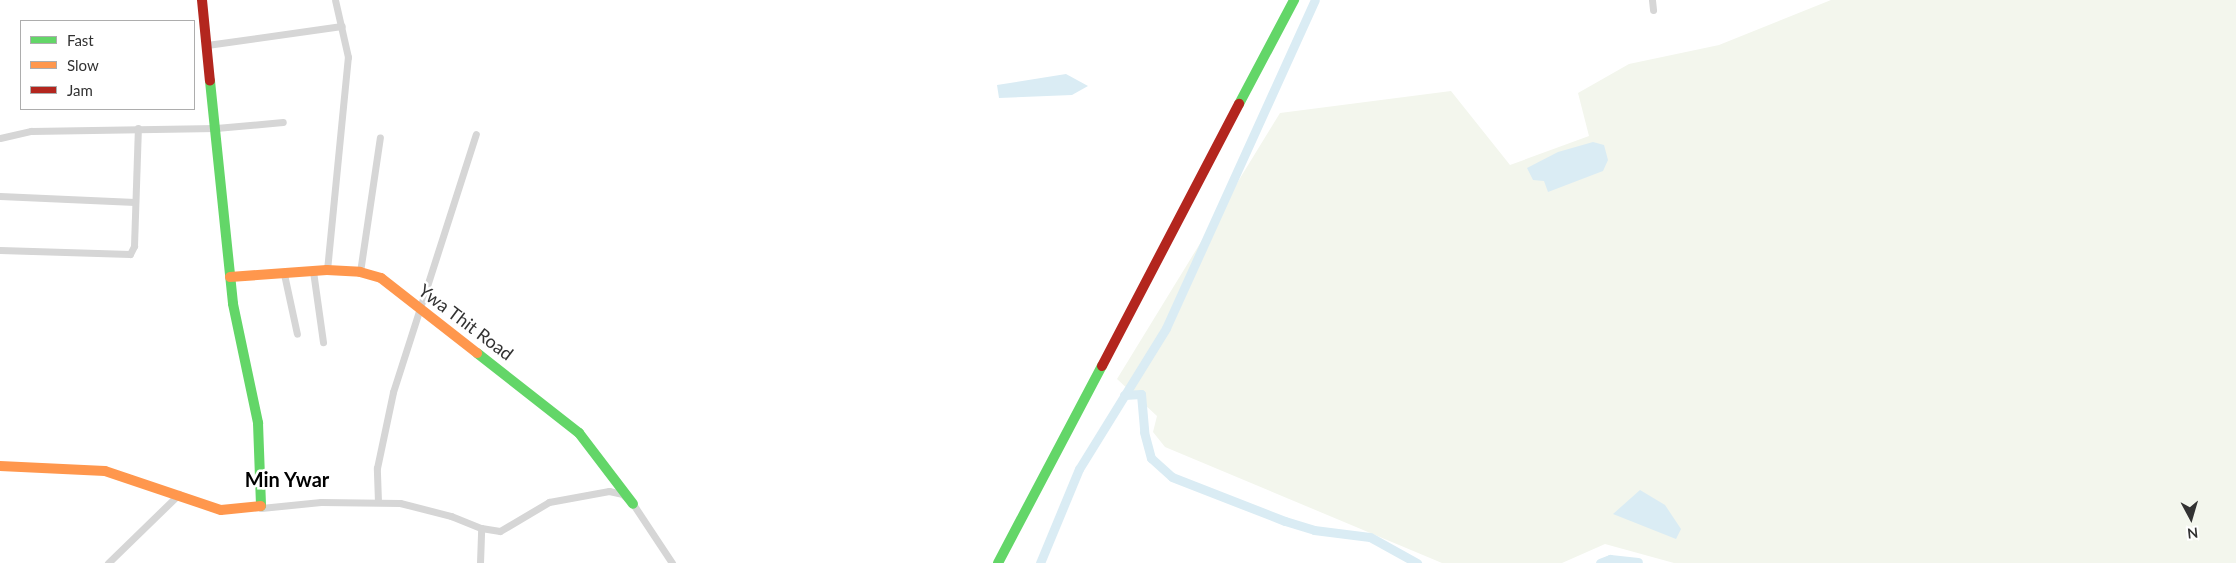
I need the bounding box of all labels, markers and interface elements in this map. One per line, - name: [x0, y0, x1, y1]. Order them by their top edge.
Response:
- legend: [20, 20, 195, 110]
- text: Fast: [67, 31, 94, 49]
- text: Slow: [67, 56, 99, 74]
- text: Jam: [67, 81, 93, 99]
- street label: Ywa Thit Road: [414, 279, 518, 365]
- district label: Min Ywar: [244, 467, 330, 491]
- north arrow: [2166, 493, 2216, 543]
- text: N: [2186, 524, 2199, 542]

